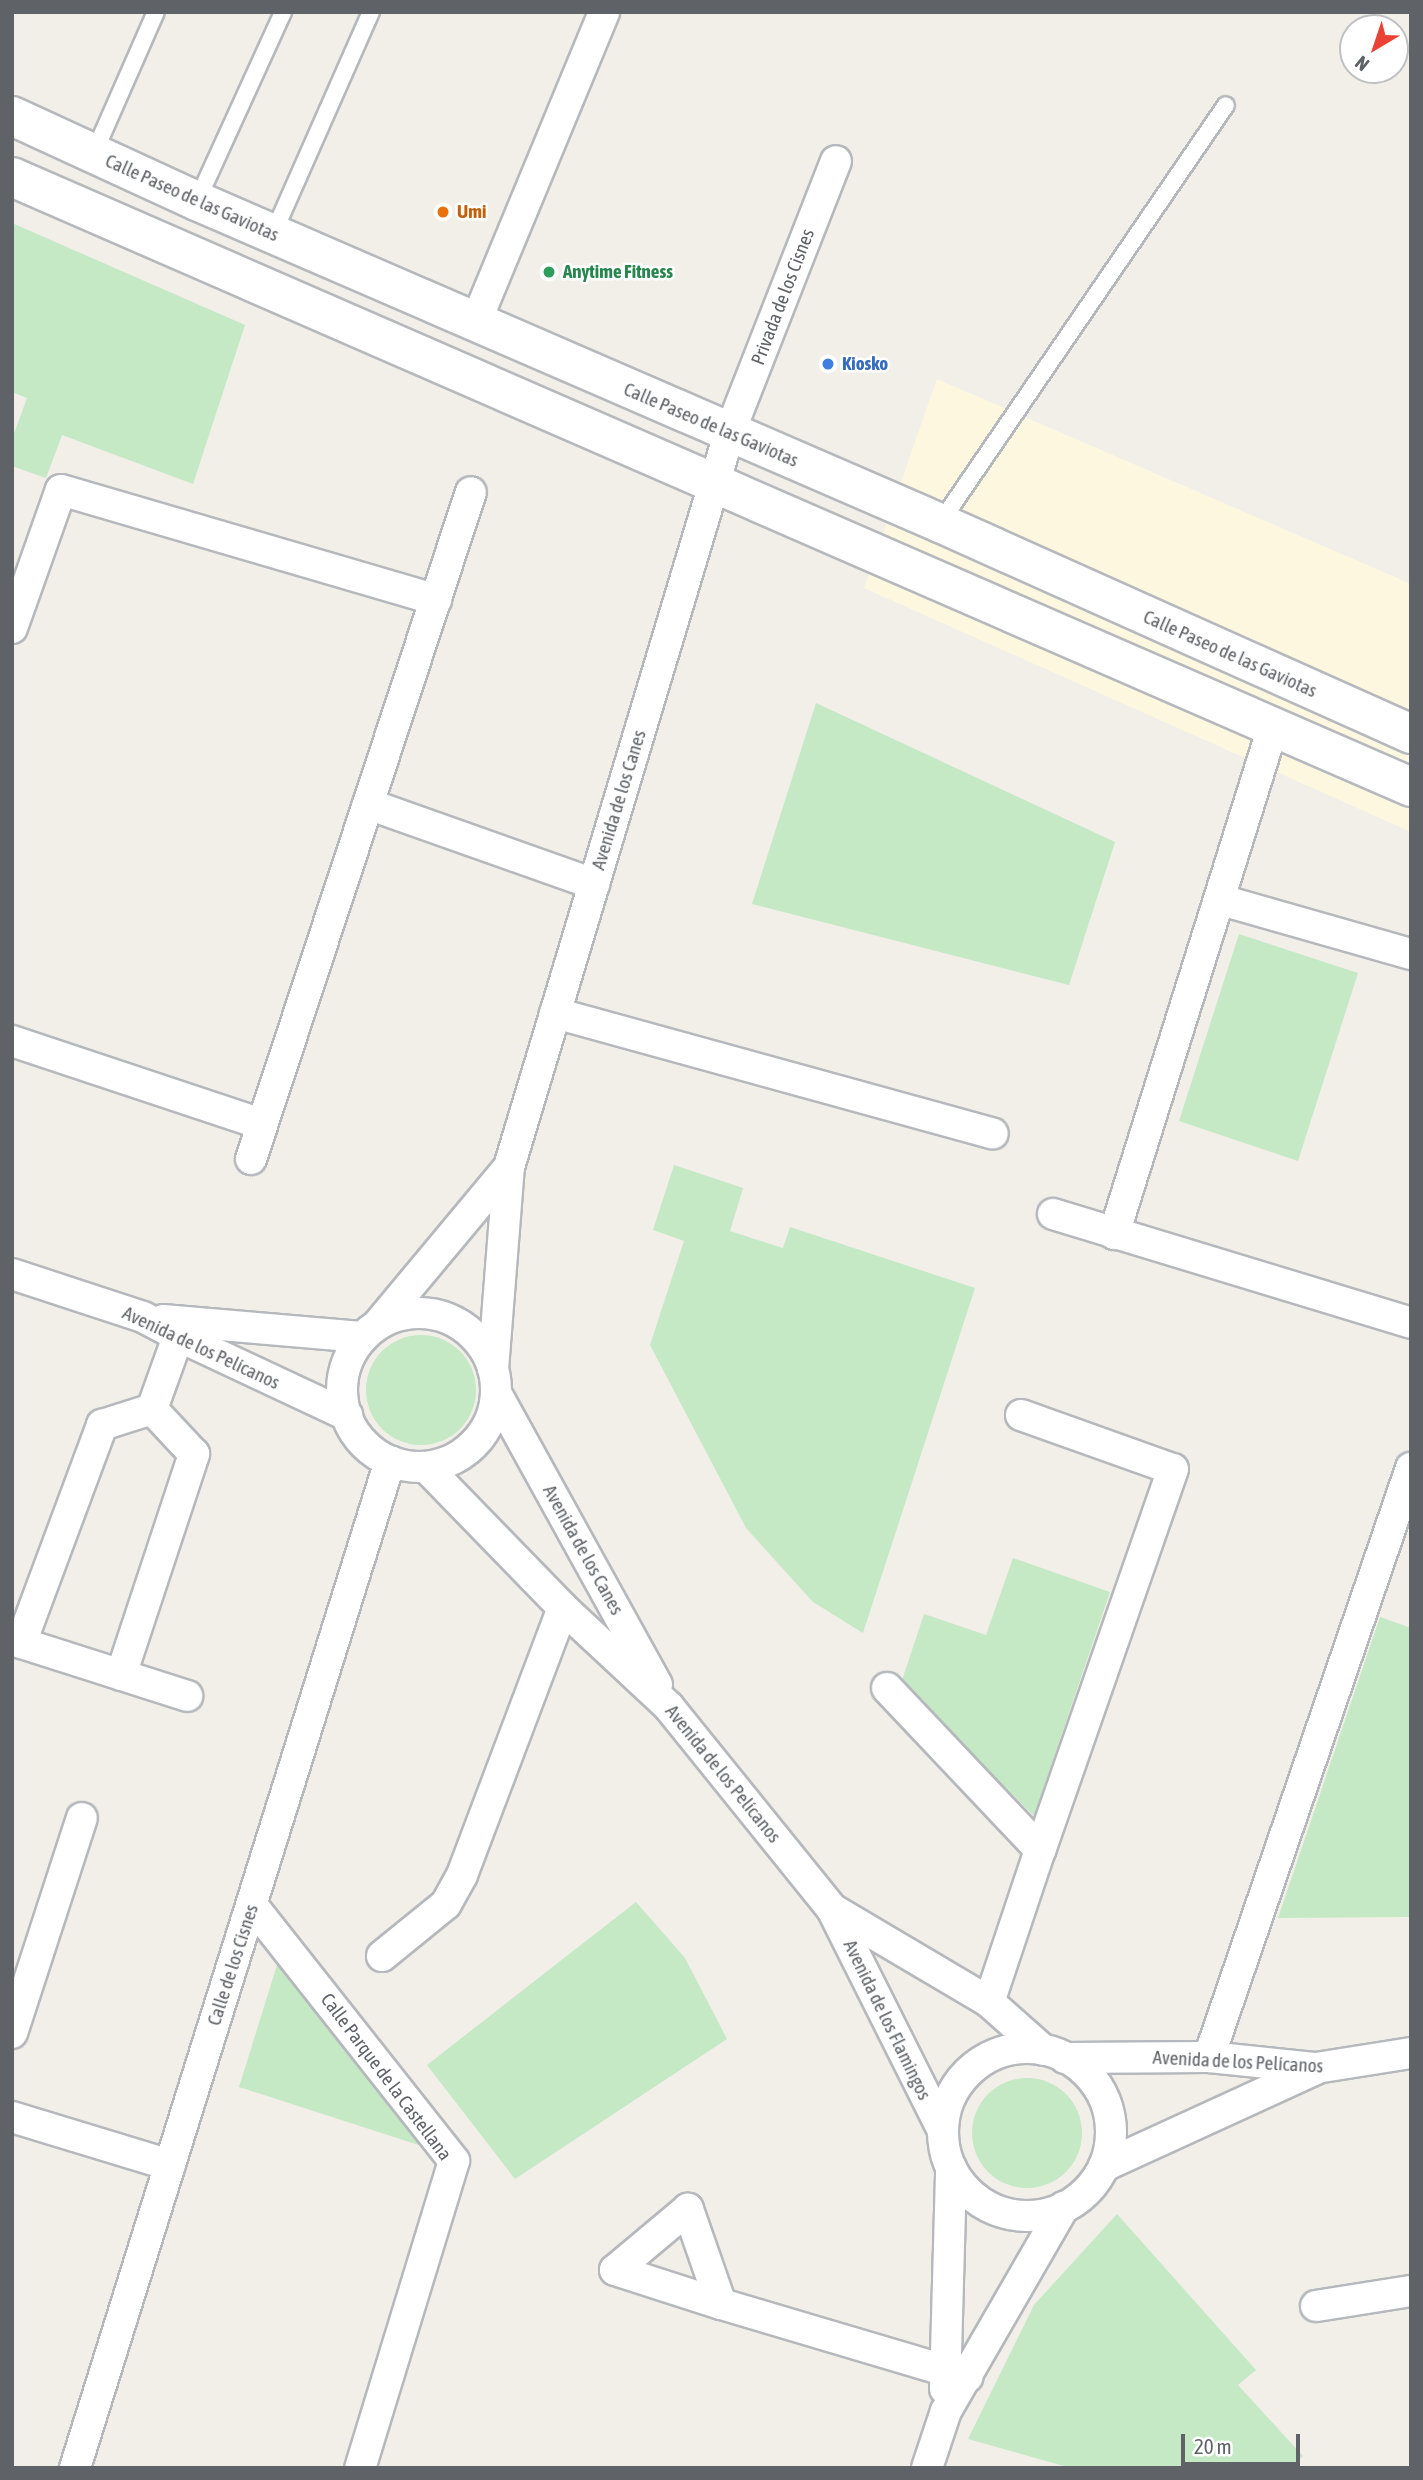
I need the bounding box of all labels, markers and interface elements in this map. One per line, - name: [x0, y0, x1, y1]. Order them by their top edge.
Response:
- north arrow: [1339, 14, 1409, 84]
- text: N: [1351, 52, 1373, 76]
- street label: Calle Paseo de las Gaviotas: [102, 149, 282, 247]
- place label: Umi: [457, 201, 486, 223]
- marker: Umi: [435, 204, 451, 220]
- street label: Privada de los Cisnes: [747, 226, 819, 368]
- place label: Anytime Fitness: [563, 261, 673, 283]
- marker: Anytime Fitness: [541, 264, 557, 280]
- place label: Kiosko: [842, 353, 888, 375]
- marker: Kiosko: [820, 356, 836, 372]
- street label: Calle Paseo de las Gaviotas: [620, 378, 802, 472]
- street label: Calle Paseo de las Gaviotas: [1140, 605, 1320, 703]
- street label: Avenida de los Canes: [587, 727, 651, 873]
- street label: Avenida de los Pelícanos: [119, 1302, 283, 1394]
- street label: Avenida de los Canes: [538, 1481, 628, 1619]
- street label: Avenida de los Pelícanos: [660, 1700, 786, 1848]
- street label: Calle de los Cisnes: [203, 1902, 263, 2028]
- street label: Avenida de los Flamingos: [838, 1936, 936, 2104]
- street label: Calle Parque de la Castellana: [316, 1989, 456, 2165]
- street label: Avenida de los Pelícanos: [1152, 2046, 1324, 2078]
- scale bar: [1185, 2420, 1304, 2464]
- text: 20 m: [1194, 2434, 1232, 2458]

